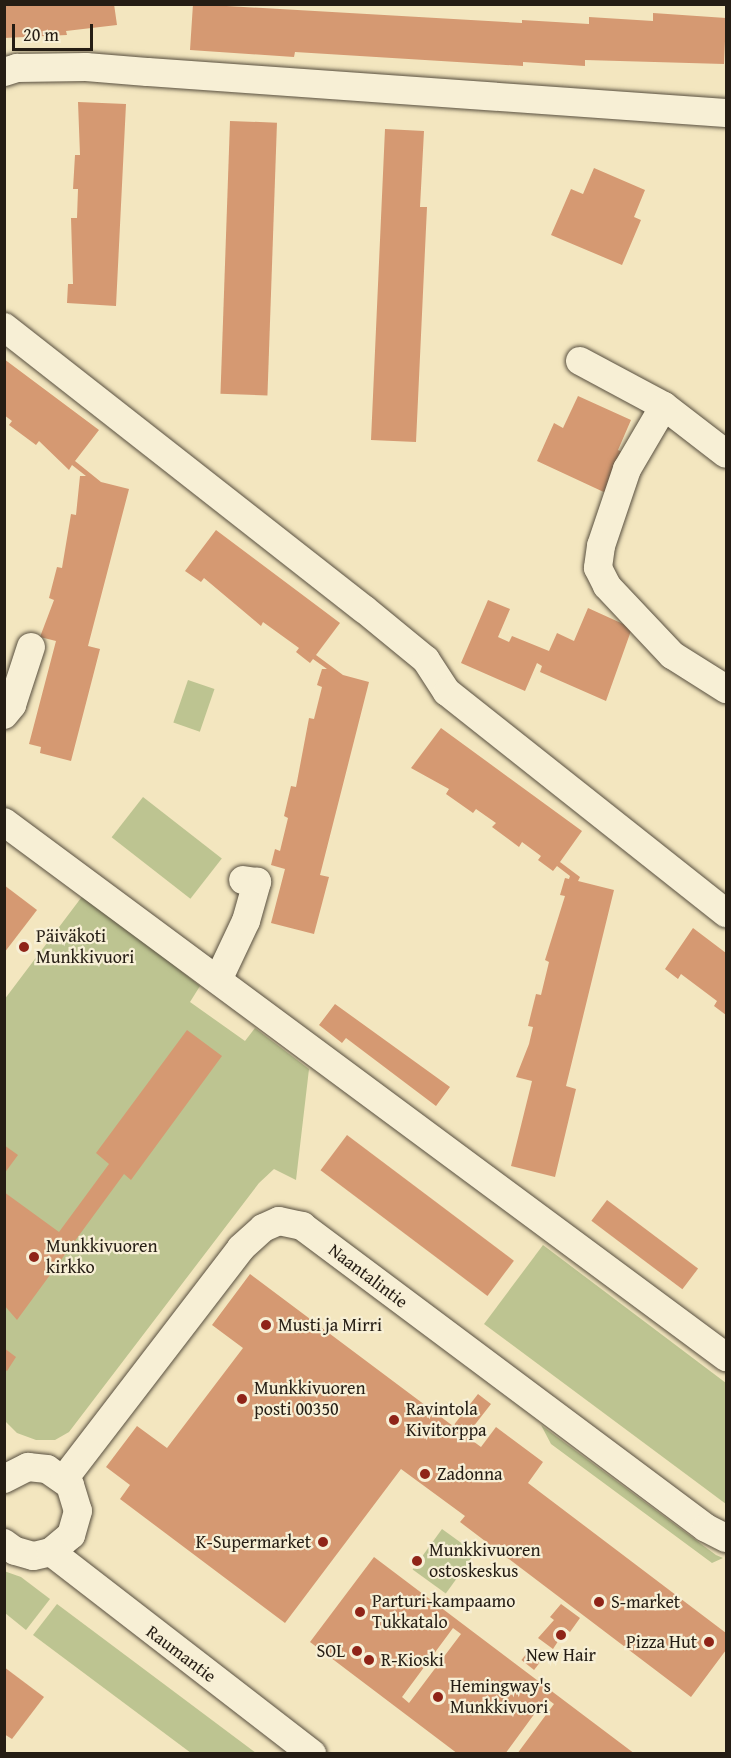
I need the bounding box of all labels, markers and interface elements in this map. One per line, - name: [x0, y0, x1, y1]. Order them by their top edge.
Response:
- scale bar: [15, 12, 96, 50]
- text: 20 m: [23, 21, 59, 48]
- place label: Päiväkoti Munkkivuori: [36, 926, 134, 968]
- marker: Päiväkoti Munkkivuori: [17, 940, 31, 954]
- place label: Munkkivuoren kirkko: [46, 1236, 158, 1278]
- street label: Naantalintie: [324, 1239, 412, 1313]
- marker: Munkkivuoren kirkko: [27, 1250, 41, 1264]
- place label: Musti ja Mirri: [278, 1314, 382, 1336]
- marker: Musti ja Mirri: [259, 1318, 273, 1332]
- place label: Munkkivuoren posti 00350: [254, 1378, 366, 1420]
- marker: Munkkivuoren posti 00350: [235, 1392, 249, 1406]
- place label: Ravintola Kivitorppa: [406, 1399, 487, 1442]
- marker: Ravintola Kivitorppa: [387, 1413, 401, 1427]
- place label: Zadonna: [437, 1463, 503, 1485]
- marker: Zadonna: [418, 1467, 432, 1481]
- place label: K-Supermarket: [196, 1531, 311, 1553]
- marker: K-Supermarket: [316, 1535, 330, 1549]
- place label: Munkkivuoren ostoskeskus: [429, 1540, 541, 1582]
- marker: Munkkivuoren ostoskeskus: [410, 1554, 424, 1568]
- place label: Parturi-kampaamo Tukkatalo: [372, 1591, 515, 1634]
- place label: S-market: [611, 1591, 680, 1613]
- marker: S-market: [592, 1595, 606, 1609]
- marker: Parturi-kampaamo Tukkatalo: [353, 1605, 367, 1619]
- street label: Raumantie: [142, 1621, 220, 1687]
- marker: New Hair: [554, 1628, 568, 1642]
- place label: Pizza Hut: [626, 1631, 697, 1653]
- marker: Pizza Hut: [702, 1635, 716, 1649]
- place label: SOL: [317, 1640, 345, 1662]
- marker: SOL: [350, 1644, 364, 1658]
- place label: New Hair: [526, 1644, 596, 1666]
- place label: R-Kioski: [381, 1649, 444, 1671]
- marker: R-Kioski: [362, 1653, 376, 1667]
- place label: Hemingway's Munkkivuori: [450, 1676, 551, 1718]
- marker: Hemingway's Munkkivuori: [431, 1690, 445, 1704]

